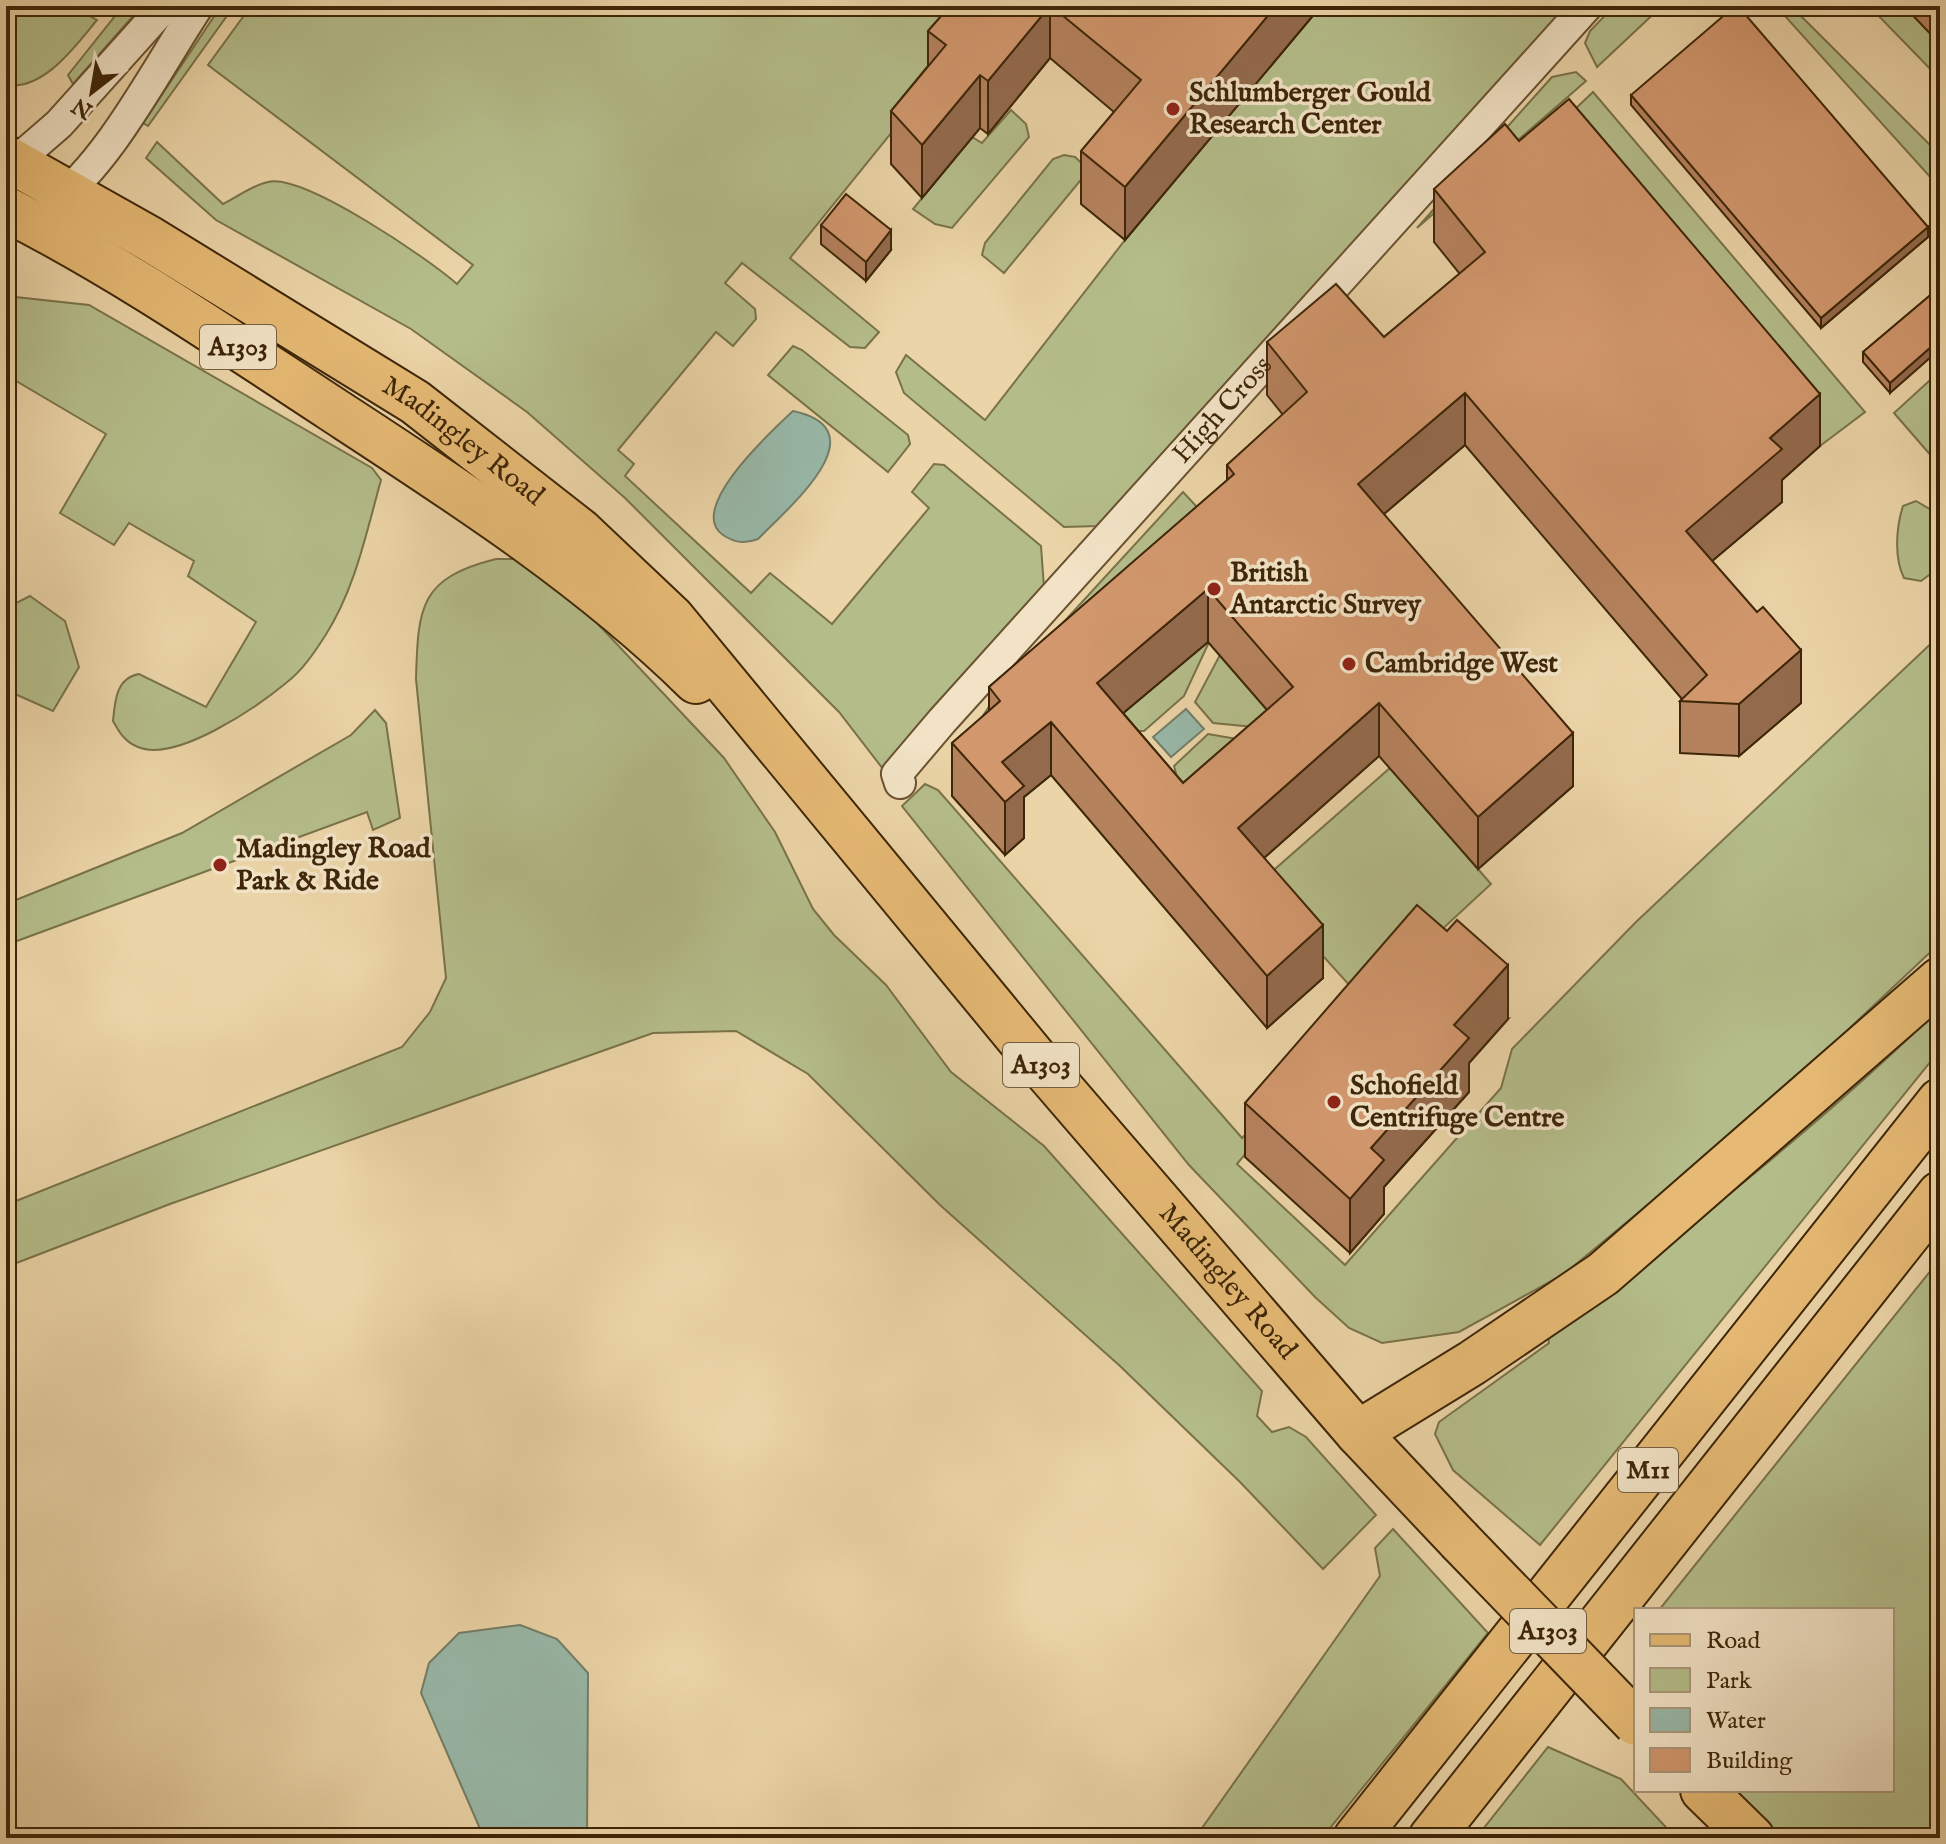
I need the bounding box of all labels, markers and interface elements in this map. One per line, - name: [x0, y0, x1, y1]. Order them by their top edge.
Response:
- north arrow: [52, 52, 132, 132]
- place label: Schlumberger Gould Research Center: [1189, 76, 1432, 143]
- text: N: [67, 91, 99, 125]
- marker: Schlumberger Gould Research Center: [1164, 100, 1182, 118]
- road number: A1303: [200, 325, 276, 369]
- street label: High Cross: [1165, 349, 1280, 471]
- street label: Madingley Road: [375, 368, 551, 514]
- place label: British Antarctic Survey: [1229, 556, 1422, 623]
- marker: British Antarctic Survey: [1205, 580, 1223, 598]
- place label: Cambridge West: [1365, 647, 1558, 682]
- marker: Cambridge West: [1340, 655, 1358, 673]
- place label: Madingley Road Park & Ride: [236, 832, 432, 899]
- marker: Madingley Road Park & Ride: [211, 856, 229, 874]
- road number: A1303: [1003, 1043, 1079, 1087]
- place label: Schofield Centrifuge Centre: [1350, 1069, 1565, 1136]
- marker: Schofield Centrifuge Centre: [1325, 1093, 1343, 1111]
- street label: Madingley Road: [1151, 1197, 1304, 1367]
- road number: M11: [1618, 1448, 1678, 1492]
- legend: [1634, 1608, 1894, 1792]
- road number: A1303: [1510, 1609, 1586, 1653]
- text: Road: [1706, 1626, 1760, 1657]
- text: Park: [1706, 1666, 1752, 1697]
- text: Water: [1706, 1706, 1766, 1737]
- text: Building: [1706, 1746, 1793, 1777]

